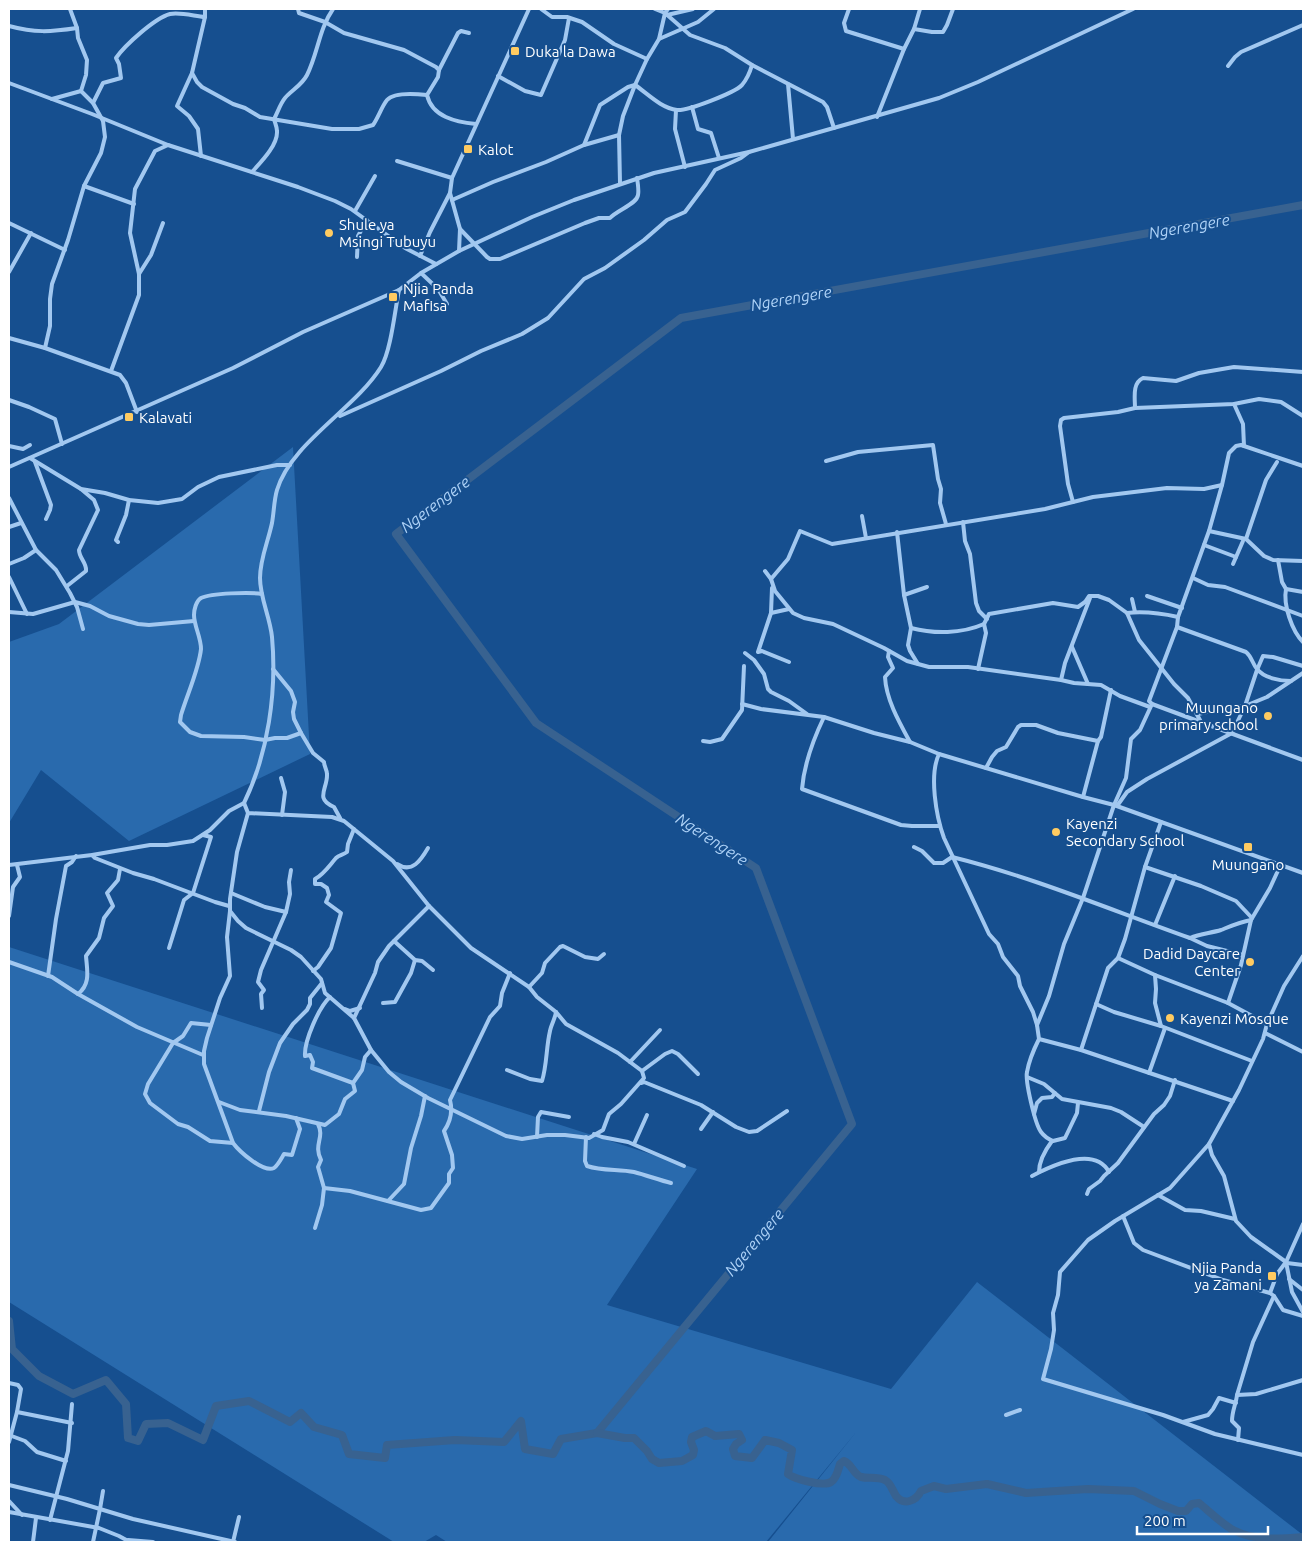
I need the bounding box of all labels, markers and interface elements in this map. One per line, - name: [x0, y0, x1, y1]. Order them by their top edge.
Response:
- place label: Duka la Dawa: [525, 43, 616, 60]
- marker: Duka la Dawa: [509, 45, 521, 57]
- place label: Kalot: [478, 141, 514, 158]
- marker: Kalot: [462, 143, 474, 155]
- water label: Ngerengere: [1147, 210, 1231, 242]
- place label: Shule ya Msingi Tubuyu: [339, 216, 436, 250]
- marker: Shule ya Msingi Tubuyu: [323, 227, 335, 239]
- place label: Njia Panda Mafisa: [403, 280, 474, 314]
- water label: Ngerengere: [749, 282, 833, 314]
- marker: Njia Panda Mafisa: [387, 291, 399, 303]
- place label: Kalavati: [139, 409, 192, 426]
- marker: Kalavati: [123, 411, 135, 423]
- water label: Ngerengere: [397, 472, 473, 536]
- place label: Muungano primary school: [1159, 699, 1258, 733]
- marker: Muungano primary school: [1262, 710, 1274, 722]
- water label: Ngerengere: [673, 809, 751, 869]
- place label: Kayenzi Secondary School: [1066, 815, 1185, 849]
- marker: Kayenzi Secondary School: [1050, 826, 1062, 838]
- marker: Muungano: [1242, 841, 1254, 853]
- place label: Muungano: [1212, 856, 1284, 873]
- place label: Dadid Daycare Center: [1143, 945, 1240, 979]
- marker: Dadid Daycare Center: [1244, 956, 1256, 968]
- place label: Kayenzi Mosque: [1180, 1010, 1289, 1027]
- marker: Kayenzi Mosque: [1164, 1012, 1176, 1024]
- water label: Ngerengere: [721, 1205, 787, 1279]
- place label: Njia Panda ya Zamani: [1191, 1259, 1262, 1293]
- marker: Njia Panda ya Zamani: [1266, 1270, 1278, 1282]
- scale bar: [1137, 1504, 1268, 1536]
- text: 200 m: [1144, 1512, 1186, 1529]

